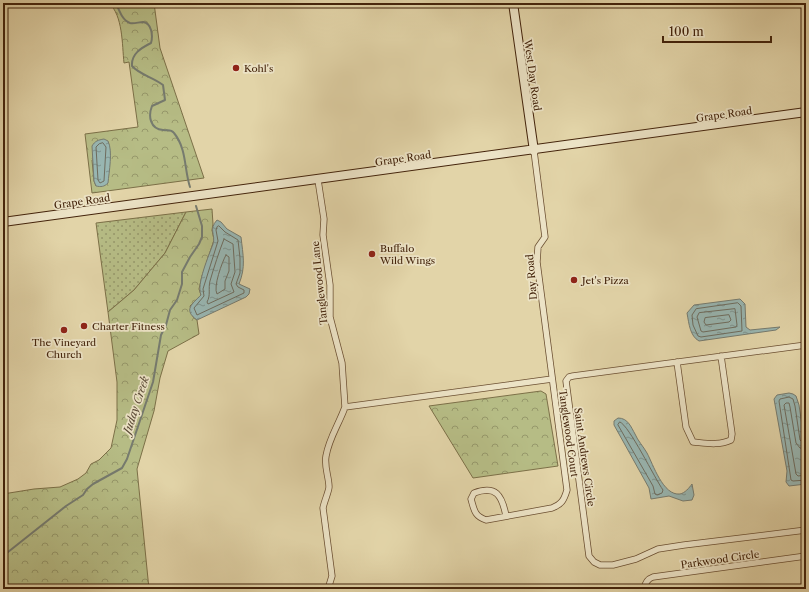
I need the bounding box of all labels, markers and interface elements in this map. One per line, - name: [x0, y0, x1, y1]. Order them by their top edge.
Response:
- scale bar: [663, 18, 771, 44]
- text: 100 m: [669, 24, 704, 39]
- street label: West Day Road: [521, 38, 544, 112]
- place label: Kohl's: [244, 62, 273, 75]
- marker: Kohl's: [231, 63, 241, 73]
- street label: Grape Road: [695, 104, 753, 125]
- street label: Grape Road: [374, 148, 432, 169]
- street label: Grape Road: [53, 191, 111, 212]
- street label: Tanglewood Lane: [309, 240, 330, 326]
- place label: Buffalo Wild Wings: [379, 242, 435, 267]
- marker: Buffalo Wild Wings: [367, 249, 377, 259]
- street label: Day Road: [523, 254, 540, 300]
- place label: Jet's Pizza: [580, 274, 630, 287]
- marker: Jet's Pizza: [569, 275, 579, 285]
- place label: Charter Fitness: [92, 320, 165, 333]
- marker: Charter Fitness: [79, 321, 89, 331]
- marker: The Vineyard Church: [59, 325, 69, 335]
- place label: The Vineyard Church: [32, 336, 96, 361]
- water label: Juday Creek: [119, 374, 152, 438]
- street label: Tanglewood Court: [556, 388, 581, 478]
- street label: Saint Andrews Circle: [571, 407, 598, 508]
- street label: Parkwood Circle: [680, 547, 761, 571]

